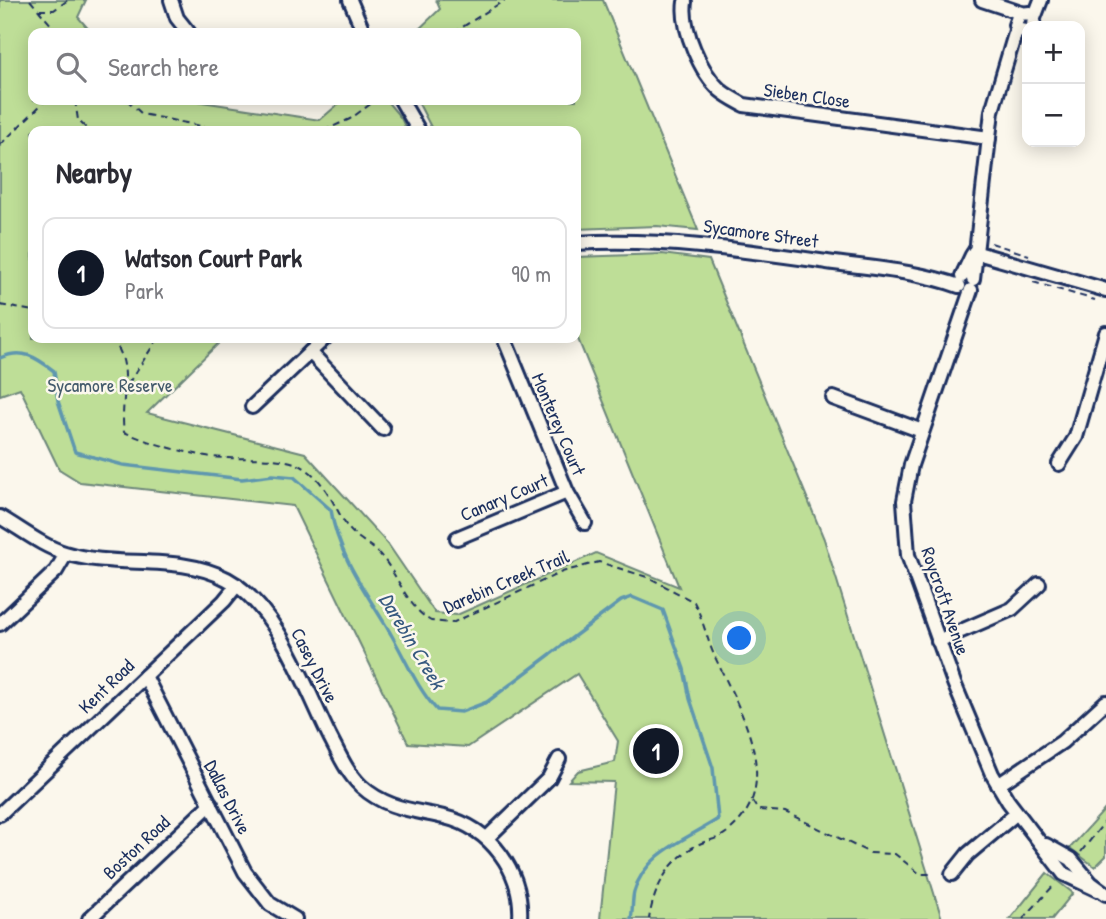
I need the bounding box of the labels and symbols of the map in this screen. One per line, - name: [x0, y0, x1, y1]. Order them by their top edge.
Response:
- street label: Sieben Close: [762, 76, 852, 114]
- street label: Sycamore Street: [702, 212, 821, 254]
- street label: Monterey Court: [526, 369, 592, 479]
- park label: Sycamore Reserve: [48, 372, 173, 398]
- street label: Canary Court: [456, 467, 552, 527]
- street label: Darebin Creek Trail: [439, 542, 574, 619]
- street label: Roycroft Avenue: [915, 544, 977, 659]
- water label: Darebin Creek: [372, 587, 454, 696]
- your location: [722, 621, 756, 655]
- street label: Casey Drive: [285, 623, 345, 707]
- street label: Kent Road: [72, 653, 140, 719]
- pin: 1: [633, 725, 679, 777]
- street label: Dallas Drive: [198, 756, 258, 839]
- street label: Boston Road: [97, 809, 176, 885]

